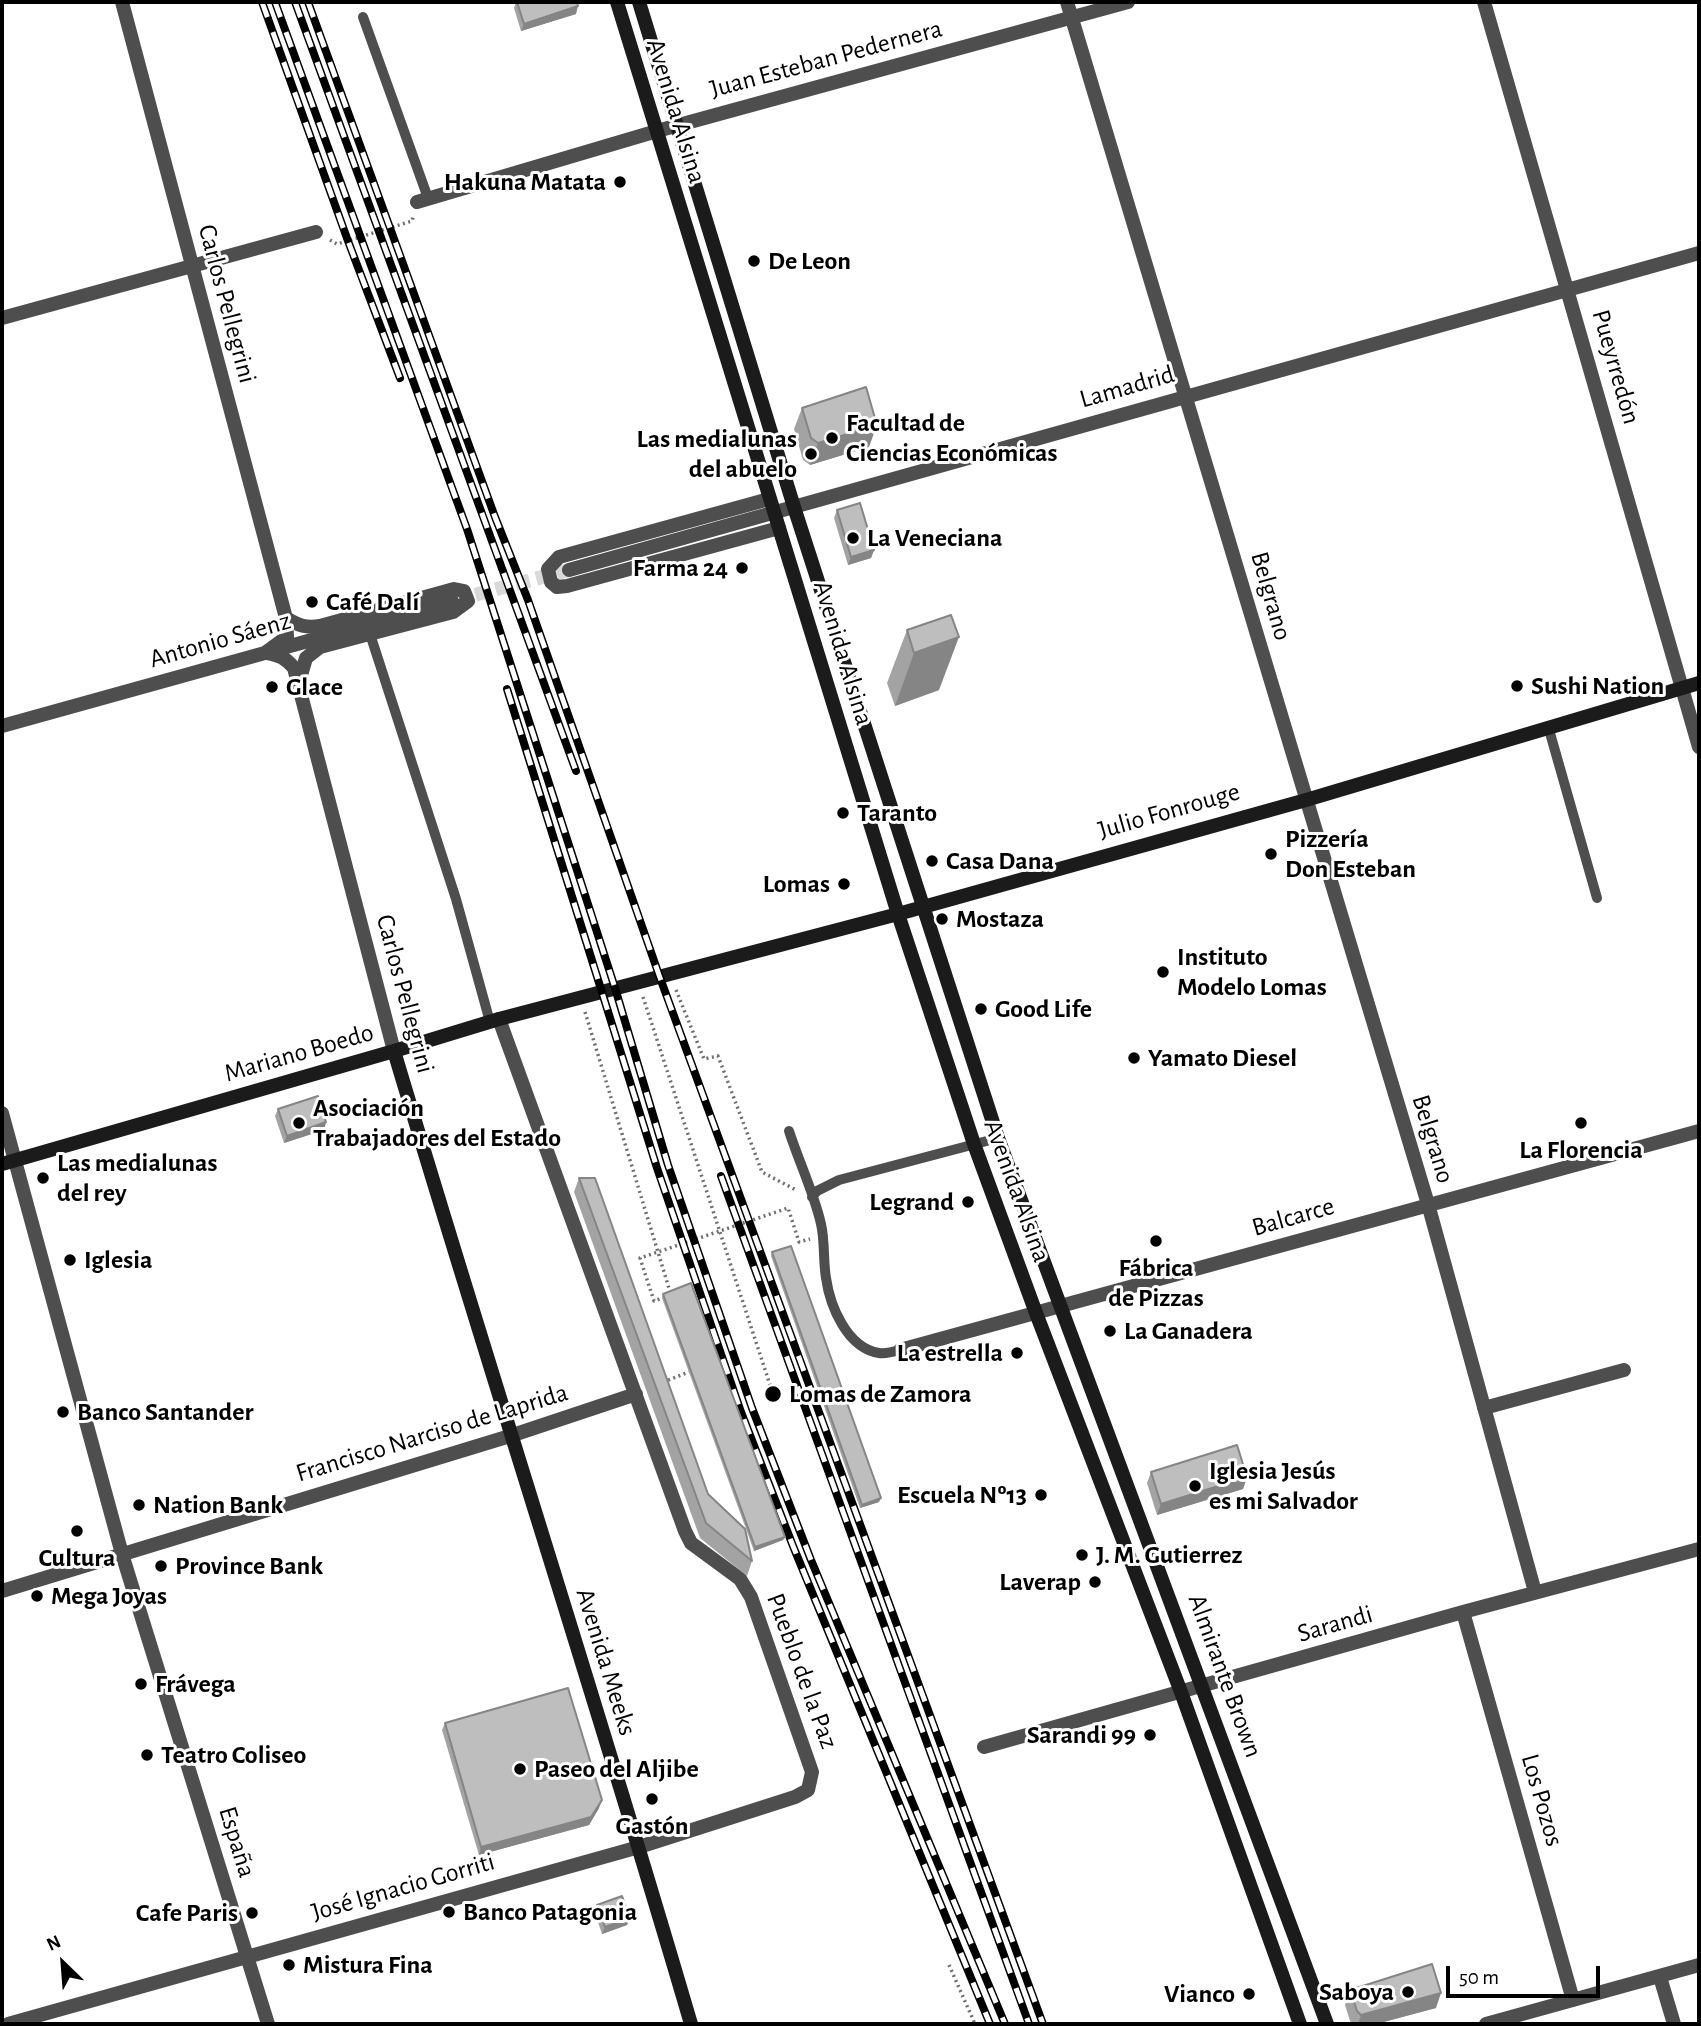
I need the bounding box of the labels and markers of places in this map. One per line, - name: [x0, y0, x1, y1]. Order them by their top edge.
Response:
- place label: Hakuna Matata: [444, 166, 606, 198]
- marker: Hakuna Matata: [612, 174, 628, 190]
- place label: De Leon: [768, 245, 851, 277]
- marker: De Leon: [746, 253, 762, 269]
- place label: Facultad de Ciencias Económicas: [846, 407, 1057, 468]
- place label: Las medialunas del abuelo: [637, 423, 797, 485]
- marker: Facultad de Ciencias Económicas: [824, 430, 840, 446]
- marker: Las medialunas del abuelo: [803, 446, 819, 462]
- place label: La Veneciana: [867, 522, 1002, 554]
- marker: La Veneciana: [845, 530, 861, 546]
- place label: Farma 24: [633, 552, 728, 584]
- marker: Farma 24: [734, 560, 750, 576]
- place label: Café Dalí: [326, 586, 419, 618]
- marker: Café Dalí: [304, 594, 320, 610]
- place label: Sushi Nation: [1531, 670, 1664, 702]
- place label: Glace: [286, 671, 343, 703]
- marker: Sushi Nation: [1509, 678, 1525, 694]
- marker: Glace: [264, 679, 280, 695]
- place label: Taranto: [857, 797, 937, 829]
- marker: Taranto: [835, 805, 851, 821]
- place label: Pizzería Don Esteban: [1285, 823, 1416, 884]
- place label: Casa Dana: [946, 845, 1054, 877]
- marker: Pizzería Don Esteban: [1263, 846, 1279, 862]
- marker: Casa Dana: [924, 853, 940, 869]
- place label: Lomas: [763, 868, 830, 900]
- marker: Lomas: [836, 876, 852, 892]
- place label: Mostaza: [956, 903, 1044, 935]
- marker: Mostaza: [934, 911, 950, 927]
- place label: Instituto Modelo Lomas: [1177, 941, 1327, 1002]
- marker: Instituto Modelo Lomas: [1155, 964, 1171, 980]
- place label: Good Life: [995, 993, 1092, 1025]
- marker: Good Life: [973, 1001, 989, 1017]
- place label: Yamato Diesel: [1148, 1042, 1297, 1074]
- marker: Yamato Diesel: [1126, 1050, 1142, 1066]
- place label: Asociación Trabajadores del Estado: [313, 1092, 561, 1154]
- marker: Asociación Trabajadores del Estado: [291, 1115, 307, 1131]
- marker: La Florencia: [1573, 1115, 1589, 1131]
- place label: La Florencia: [1519, 1134, 1643, 1166]
- place label: Las medialunas del rey: [57, 1147, 217, 1208]
- marker: Las medialunas del rey: [35, 1170, 51, 1186]
- place label: Legrand: [869, 1186, 954, 1218]
- marker: Legrand: [960, 1194, 976, 1210]
- marker: Fábrica de Pizzas: [1148, 1233, 1164, 1249]
- place label: Iglesia: [84, 1244, 153, 1276]
- marker: Iglesia: [62, 1252, 78, 1268]
- place label: Fábrica de Pizzas: [1108, 1252, 1204, 1314]
- place label: La Ganadera: [1124, 1315, 1253, 1347]
- marker: La Ganadera: [1102, 1323, 1118, 1339]
- place label: La estrella: [897, 1337, 1003, 1369]
- marker: La estrella: [1009, 1345, 1025, 1361]
- place label: Lomas de Zamora: [789, 1378, 972, 1410]
- marker: Lomas de Zamora: [763, 1384, 783, 1404]
- place label: Banco Santander: [77, 1396, 253, 1428]
- marker: Banco Santander: [55, 1404, 71, 1420]
- place label: Iglesia Jesús es mi Salvador: [1209, 1455, 1358, 1516]
- marker: Iglesia Jesús es mi Salvador: [1187, 1478, 1203, 1494]
- place label: Escuela Nº13: [897, 1479, 1027, 1511]
- marker: Escuela Nº13: [1033, 1487, 1049, 1503]
- place label: Nation Bank: [153, 1489, 283, 1521]
- marker: Nation Bank: [131, 1497, 147, 1513]
- marker: Cultura: [69, 1523, 85, 1539]
- place label: J. M. Gutierrez: [1096, 1539, 1242, 1571]
- place label: Cultura: [38, 1542, 116, 1574]
- marker: J. M. Gutierrez: [1074, 1547, 1090, 1563]
- place label: Province Bank: [175, 1550, 323, 1582]
- marker: Province Bank: [153, 1558, 169, 1574]
- place label: Laverap: [999, 1566, 1081, 1598]
- marker: Laverap: [1087, 1574, 1103, 1590]
- place label: Mega Joyas: [51, 1580, 167, 1612]
- marker: Mega Joyas: [29, 1588, 45, 1604]
- place label: Frávega: [155, 1668, 236, 1700]
- marker: Frávega: [133, 1676, 149, 1692]
- place label: Sarandi 99: [1027, 1719, 1136, 1751]
- marker: Sarandi 99: [1142, 1727, 1158, 1743]
- place label: Teatro Coliseo: [161, 1739, 306, 1771]
- marker: Teatro Coliseo: [139, 1747, 155, 1763]
- place label: Paseo del Aljibe: [534, 1753, 699, 1785]
- marker: Paseo del Aljibe: [512, 1761, 528, 1777]
- marker: Gastón: [644, 1791, 660, 1807]
- place label: Gastón: [616, 1810, 688, 1842]
- place label: Banco Patagonia: [463, 1896, 637, 1928]
- place label: Cafe Paris: [136, 1897, 238, 1929]
- marker: Banco Patagonia: [441, 1904, 457, 1920]
- marker: Cafe Paris: [244, 1905, 260, 1921]
- place label: Mistura Fina: [303, 1949, 433, 1981]
- marker: Mistura Fina: [281, 1957, 297, 1973]
- place label: Saboya: [1319, 1976, 1394, 2008]
- place label: Vianco: [1164, 1978, 1235, 2010]
- marker: Saboya: [1400, 1984, 1416, 2000]
- marker: Vianco: [1241, 1986, 1257, 2002]

